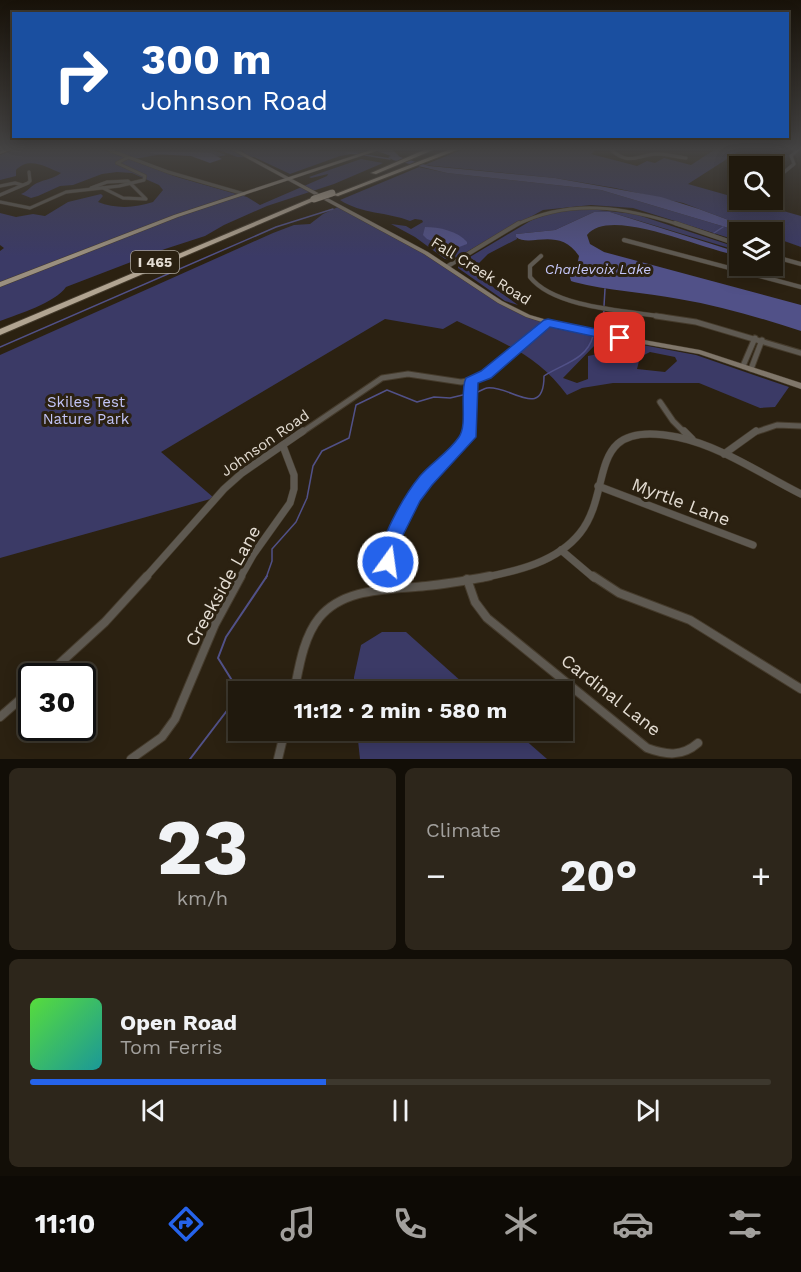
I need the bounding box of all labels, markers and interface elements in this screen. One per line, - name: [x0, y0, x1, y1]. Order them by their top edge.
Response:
- text: 300 m: [141, 35, 272, 84]
- icon: right: [42, 36, 120, 114]
- text: Johnson Road: [141, 85, 328, 117]
- map controls: [729, 156, 783, 276]
- button: search: [729, 156, 783, 210]
- button: layers: [729, 222, 783, 276]
- street label: Fall Creek Road: [428, 233, 534, 309]
- road number: I 465: [131, 251, 179, 273]
- water label: Charlevoix Lake: [545, 261, 651, 277]
- pin: [594, 312, 645, 363]
- icon: arrive: [603, 321, 636, 354]
- park label: Skiles Test Nature Park: [43, 393, 130, 428]
- street label: Johnson Road: [217, 406, 313, 480]
- street label: Myrtle Lane: [629, 473, 733, 530]
- street label: Creekside Lane: [181, 522, 264, 650]
- position arrow: [356, 530, 420, 594]
- street label: Cardinal Lane: [557, 649, 665, 740]
- speed limit sign: 30: [18, 663, 96, 741]
- text: 11:12 · 2 min · 580 m: [294, 698, 507, 723]
- text: 23: [156, 801, 249, 893]
- text: Climate: [426, 818, 501, 842]
- text: 20°: [559, 849, 638, 902]
- text: −: [426, 856, 446, 895]
- text: +: [751, 856, 771, 895]
- text: km/h: [177, 886, 228, 910]
- text: Open Road: [120, 1010, 237, 1035]
- text: Tom Ferris: [120, 1035, 223, 1059]
- icon: previous: [137, 1094, 170, 1127]
- icon: pause: [384, 1094, 417, 1127]
- icon: next: [631, 1094, 664, 1127]
- icon: directions: [165, 1203, 207, 1245]
- icon: music: [277, 1203, 319, 1245]
- icon: phone: [389, 1203, 431, 1245]
- icon: climate: [500, 1203, 542, 1245]
- icon: car: [612, 1203, 654, 1245]
- icon: filters: [724, 1203, 766, 1245]
- text: 11:10: [35, 1208, 95, 1240]

